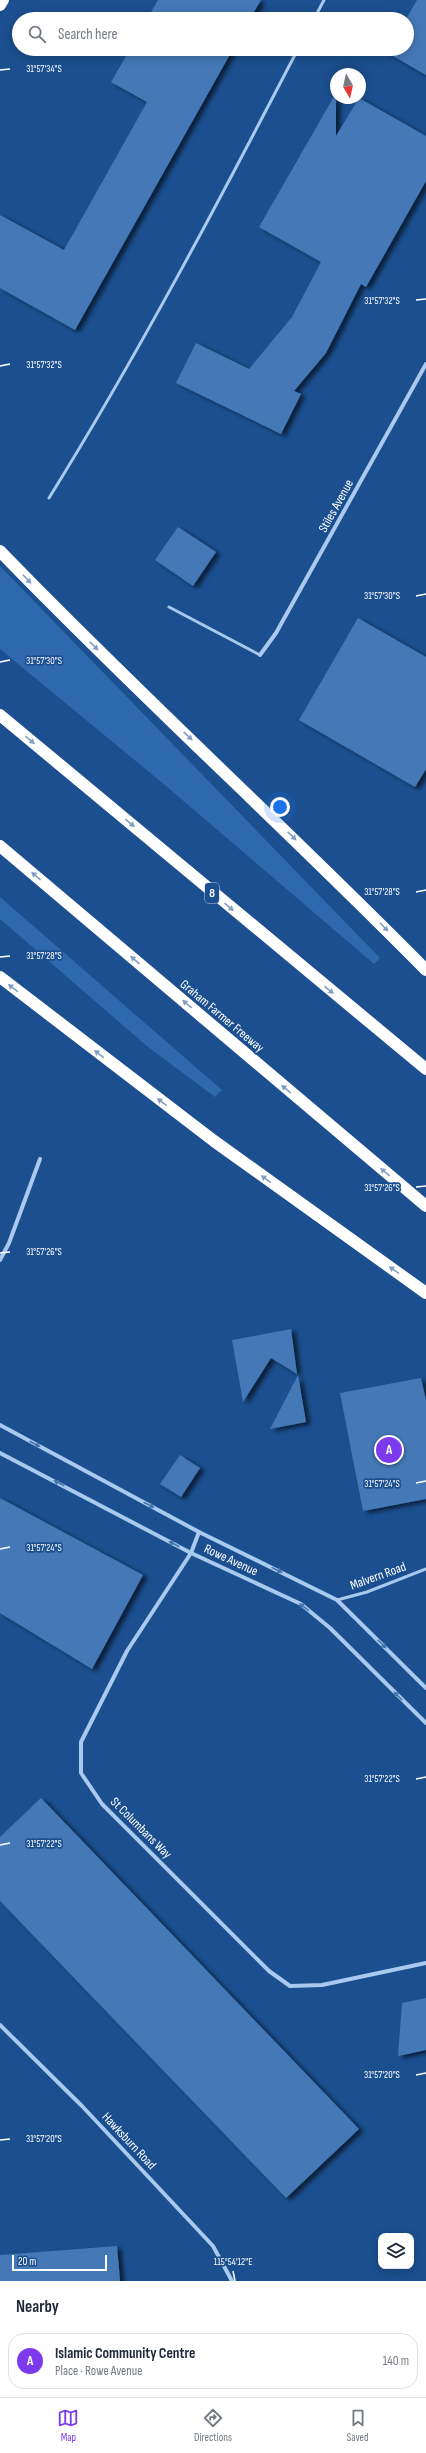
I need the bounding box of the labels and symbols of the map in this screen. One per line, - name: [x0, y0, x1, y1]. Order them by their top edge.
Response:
- text: 31°57'34"S: [26, 63, 62, 75]
- north arrow: [330, 68, 366, 104]
- text: 31°57'32"S: [364, 295, 400, 307]
- text: 31°57'32"S: [26, 359, 62, 371]
- street label: Stiles Avenue: [315, 477, 357, 535]
- one-way arrow: [22, 574, 32, 584]
- text: 31°57'30"S: [364, 590, 400, 602]
- one-way arrow: [89, 641, 99, 651]
- text: 31°57'30"S: [26, 655, 62, 667]
- one-way arrow: [183, 731, 193, 741]
- one-way arrow: [25, 735, 35, 744]
- your location: [270, 797, 290, 817]
- one-way arrow: [124, 819, 135, 828]
- one-way arrow: [287, 831, 297, 840]
- one-way arrow: [30, 872, 41, 881]
- road number: 8: [205, 883, 219, 903]
- text: 31°57'28"S: [364, 886, 400, 898]
- one-way arrow: [224, 902, 235, 911]
- one-way arrow: [379, 922, 389, 932]
- text: 31°57'28"S: [26, 950, 62, 962]
- one-way arrow: [129, 956, 140, 965]
- street label: Graham Farmer Freeway: [177, 976, 267, 1056]
- one-way arrow: [8, 983, 19, 992]
- one-way arrow: [324, 985, 335, 994]
- one-way arrow: [181, 1000, 192, 1009]
- one-way arrow: [93, 1049, 104, 1058]
- one-way arrow: [280, 1084, 291, 1093]
- one-way arrow: [156, 1098, 167, 1106]
- one-way arrow: [380, 1168, 390, 1177]
- one-way arrow: [261, 1175, 272, 1183]
- text: 31°57'26"S: [364, 1182, 400, 1194]
- text: 31°57'26"S: [26, 1246, 62, 1258]
- one-way arrow: [389, 1266, 400, 1274]
- pin: A: [376, 1435, 402, 1465]
- one-way arrow: [29, 1440, 40, 1447]
- text: 31°57'24"S: [364, 1478, 400, 1490]
- one-way arrow: [54, 1480, 65, 1487]
- one-way arrow: [143, 1501, 155, 1508]
- one-way arrow: [169, 1541, 180, 1547]
- street label: Rowe Avenue: [202, 1541, 260, 1579]
- text: 31°57'24"S: [26, 1542, 62, 1554]
- street label: Malvern Road: [348, 1559, 408, 1593]
- one-way arrow: [272, 1567, 283, 1573]
- one-way arrow: [298, 1603, 309, 1611]
- one-way arrow: [377, 1639, 387, 1649]
- one-way arrow: [393, 1691, 403, 1701]
- text: 31°57'22"S: [364, 1773, 400, 1785]
- street label: St Columbans Way: [107, 1794, 175, 1862]
- text: 31°57'22"S: [26, 1838, 62, 1850]
- text: 31°57'20"S: [364, 2069, 400, 2081]
- street label: Hawksburn Road: [99, 2109, 159, 2173]
- text: 31°57'20"S: [26, 2133, 62, 2145]
- scale bar: [12, 2253, 107, 2272]
- text: 115°54'12"E: [214, 2256, 252, 2268]

